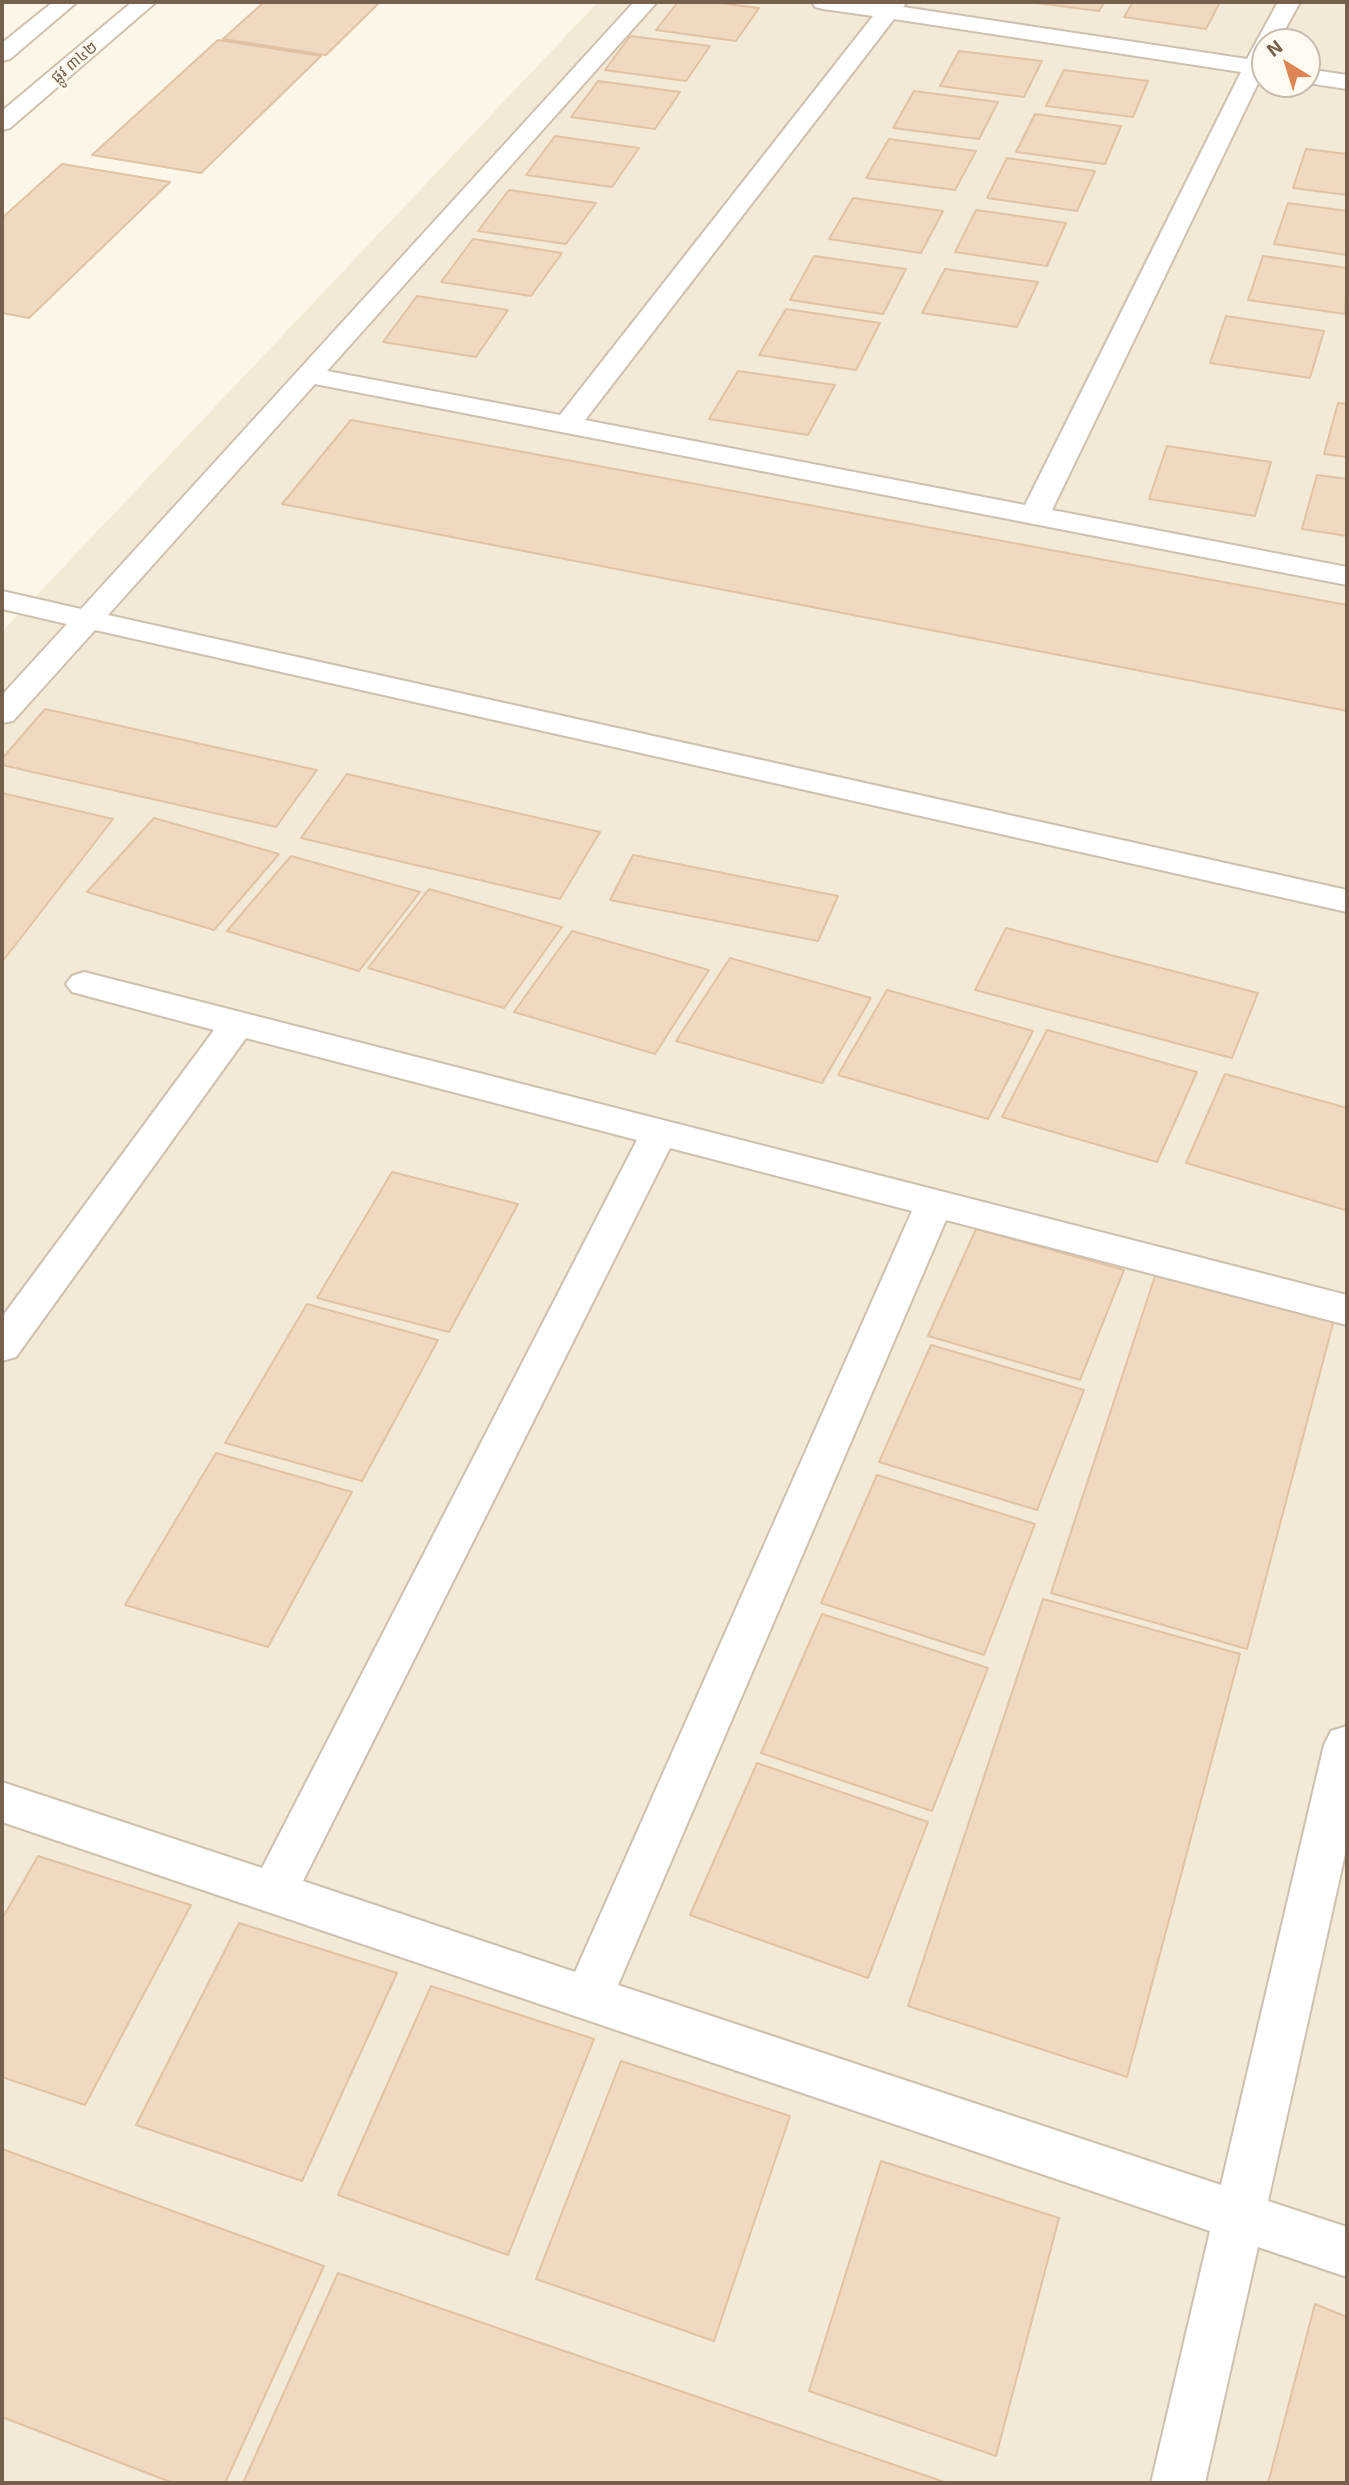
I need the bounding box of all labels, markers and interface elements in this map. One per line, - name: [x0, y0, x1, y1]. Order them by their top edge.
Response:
- north arrow: [1251, 28, 1321, 98]
- text: N: [1262, 34, 1286, 61]
- street label: ផ្លូវ ៣៤២: [47, 37, 101, 87]

